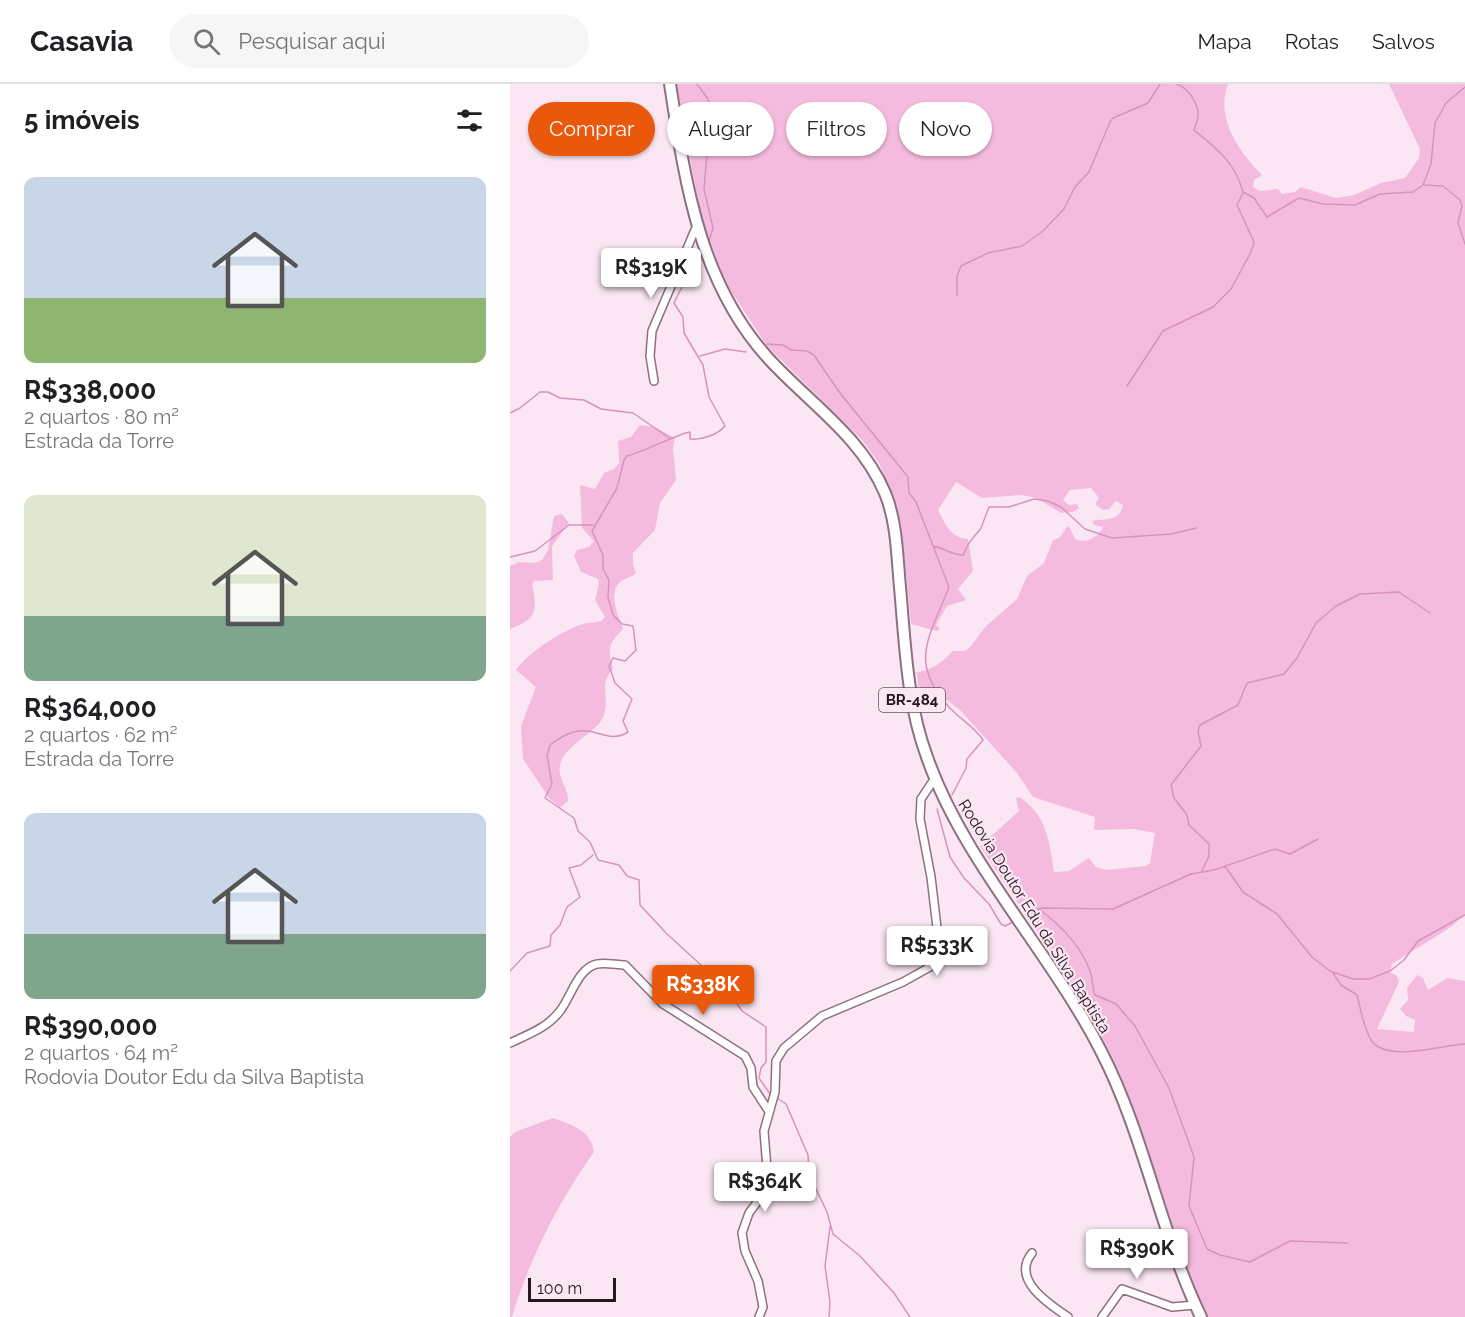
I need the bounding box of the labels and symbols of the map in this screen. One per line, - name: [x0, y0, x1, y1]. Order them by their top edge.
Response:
- pin: R$319K: [602, 248, 700, 299]
- road number: BR-484: [879, 688, 945, 712]
- street label: Rodovia Doutor Edu da Silva Baptista: [954, 796, 1115, 1037]
- pin: R$533K: [888, 926, 986, 977]
- pin: R$338K: [654, 965, 752, 1016]
- pin: R$364K: [716, 1162, 814, 1213]
- pin: R$390K: [1088, 1229, 1186, 1280]
- scale bar: [528, 1275, 616, 1302]

